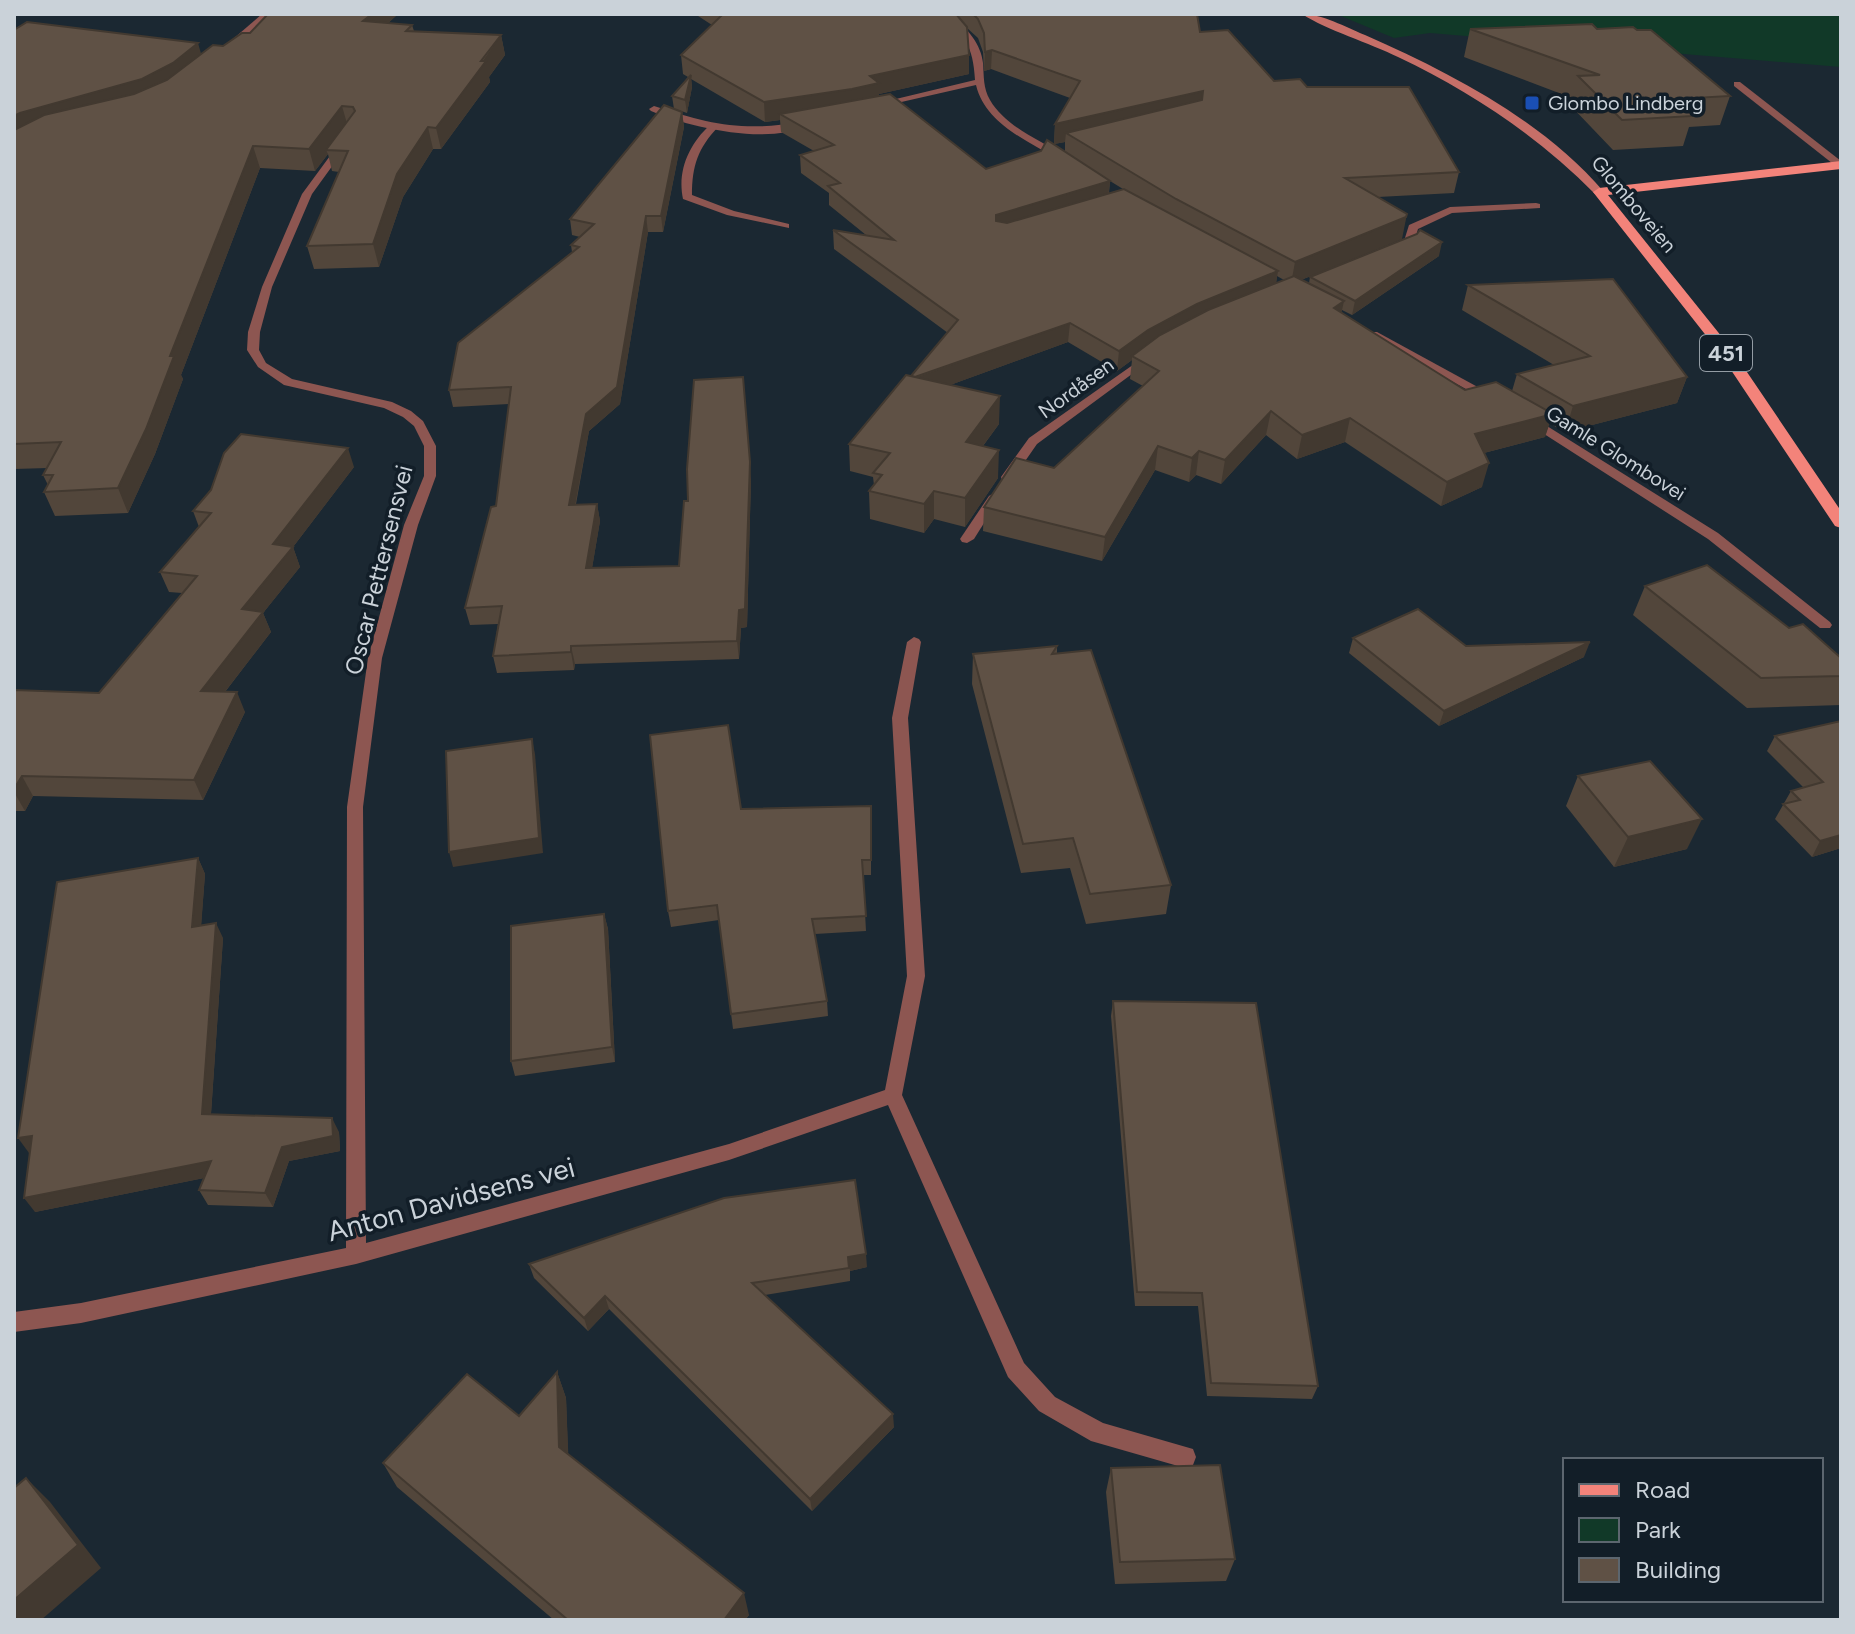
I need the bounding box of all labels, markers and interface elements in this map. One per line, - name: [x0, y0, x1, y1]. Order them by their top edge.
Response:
- place label: Glombo Lindberg: [1548, 91, 1704, 115]
- marker: Glombo Lindberg: [1523, 94, 1541, 112]
- street label: Glomboveien: [1587, 151, 1681, 257]
- road number: 451: [1700, 335, 1752, 371]
- street label: Nordåsen: [1034, 353, 1118, 423]
- street label: Gamle Glombovei: [1542, 401, 1690, 505]
- street label: Oscar Pettersensvei: [338, 462, 419, 678]
- street label: Anton Davidsens vei: [324, 1150, 578, 1248]
- legend: [1563, 1458, 1823, 1602]
- text: Road: [1635, 1475, 1690, 1504]
- text: Park: [1635, 1515, 1681, 1544]
- text: Building: [1635, 1555, 1721, 1584]

